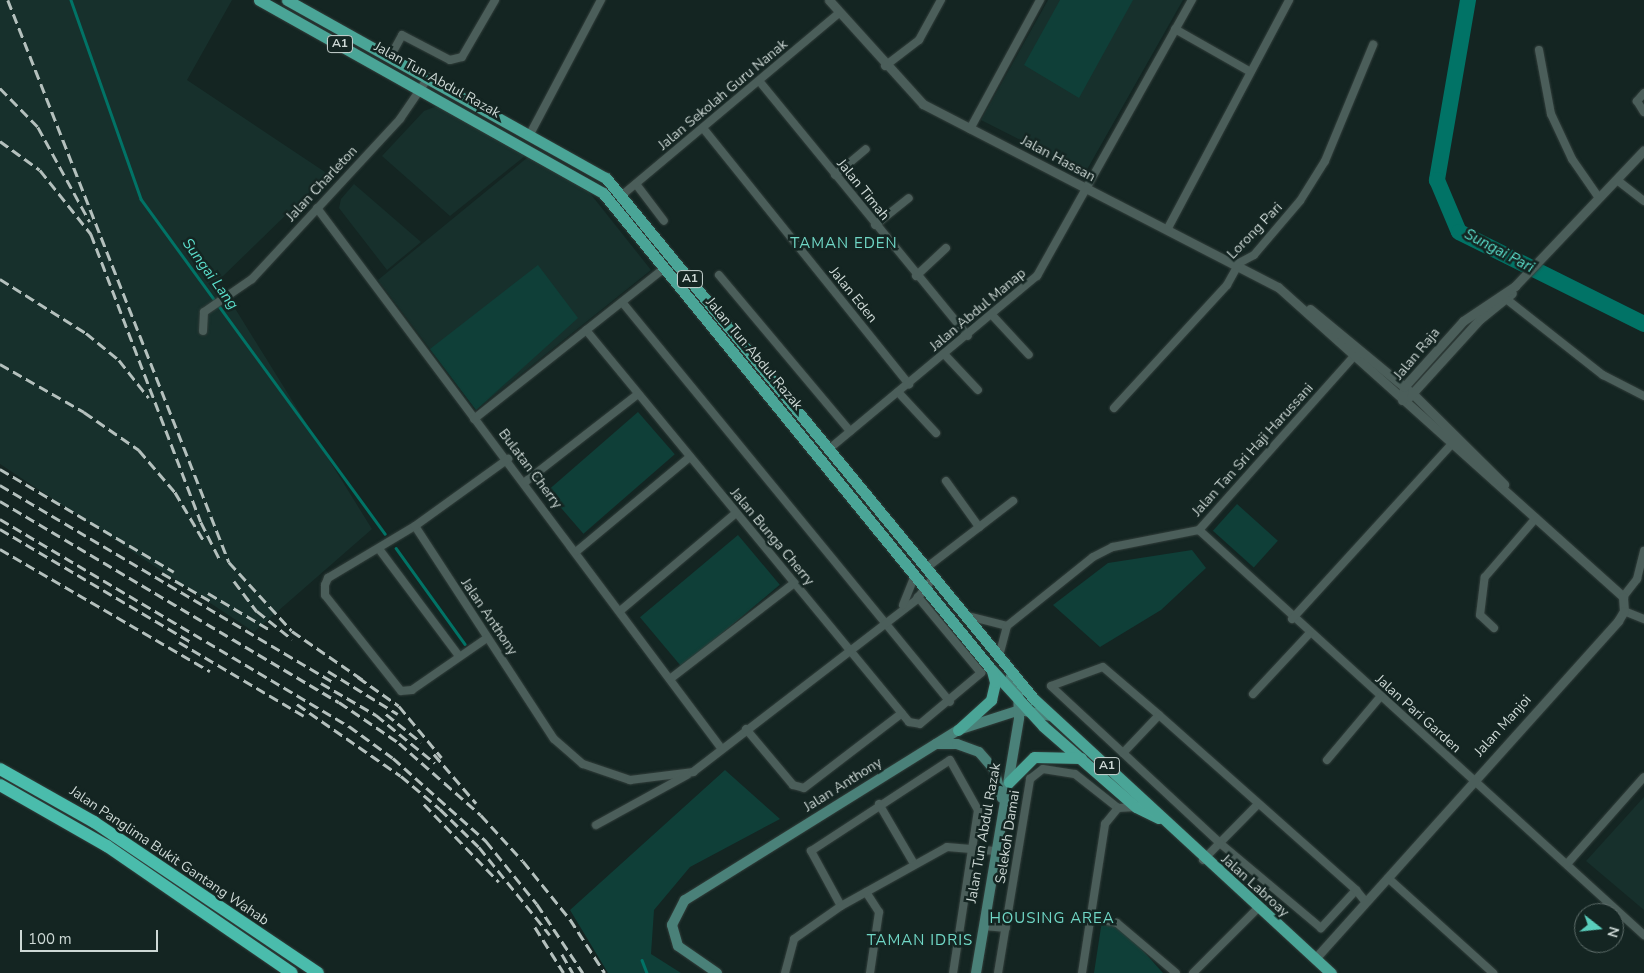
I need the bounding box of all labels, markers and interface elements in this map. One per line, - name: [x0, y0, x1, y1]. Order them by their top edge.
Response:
- road number: A1: [326, 34, 354, 54]
- street label: Jalan Sekolah Guru Nanak: [655, 36, 791, 154]
- street label: Jalan Tun Abdul Razak: [371, 38, 503, 122]
- street label: Jalan Hassan: [1018, 132, 1098, 186]
- street label: Jalan Charleton: [283, 143, 361, 225]
- street label: Jalan Timah: [833, 156, 893, 224]
- street label: Lorong Pari: [1224, 199, 1286, 263]
- water label: Sungai Pari: [1461, 225, 1537, 277]
- water label: Sungai Lang: [178, 235, 242, 313]
- district label: TAMAN EDEN: [789, 235, 899, 253]
- street label: Jalan Eden: [825, 264, 881, 326]
- street label: Jalan Abdul Manap: [927, 265, 1029, 355]
- road number: A1: [676, 270, 704, 288]
- street label: Jalan Tun Abdul Razak: [702, 294, 806, 414]
- street label: Jalan Raja: [1390, 325, 1444, 383]
- street label: Jalan Tan Sri Haji Harussani: [1189, 380, 1317, 520]
- street label: Bulatan Cherry: [495, 426, 565, 512]
- street label: Jalan Bunga Cherry: [726, 485, 818, 589]
- street label: Jalan Anthony: [457, 575, 521, 659]
- street label: Jalan Pari Garden: [1372, 671, 1464, 757]
- street label: Jalan Manjoi: [1471, 692, 1535, 760]
- street label: Jalan Anthony: [801, 754, 885, 816]
- road number: A1: [1093, 756, 1121, 776]
- street label: Jalan Tun Abdul Razak: [963, 762, 1005, 904]
- street label: Jalan Panglima Bukit Gantang Wahab: [66, 783, 272, 929]
- street label: Selekoh Damai: [992, 789, 1024, 885]
- street label: Jalan Labroay: [1218, 851, 1292, 921]
- north arrow: [1574, 903, 1624, 953]
- district label: HOUSING AREA: [988, 910, 1116, 928]
- scale bar: [22, 920, 160, 952]
- text: N: [1602, 924, 1624, 940]
- text: 100 m: [28, 929, 72, 949]
- district label: TAMAN IDRIS: [865, 932, 975, 950]

